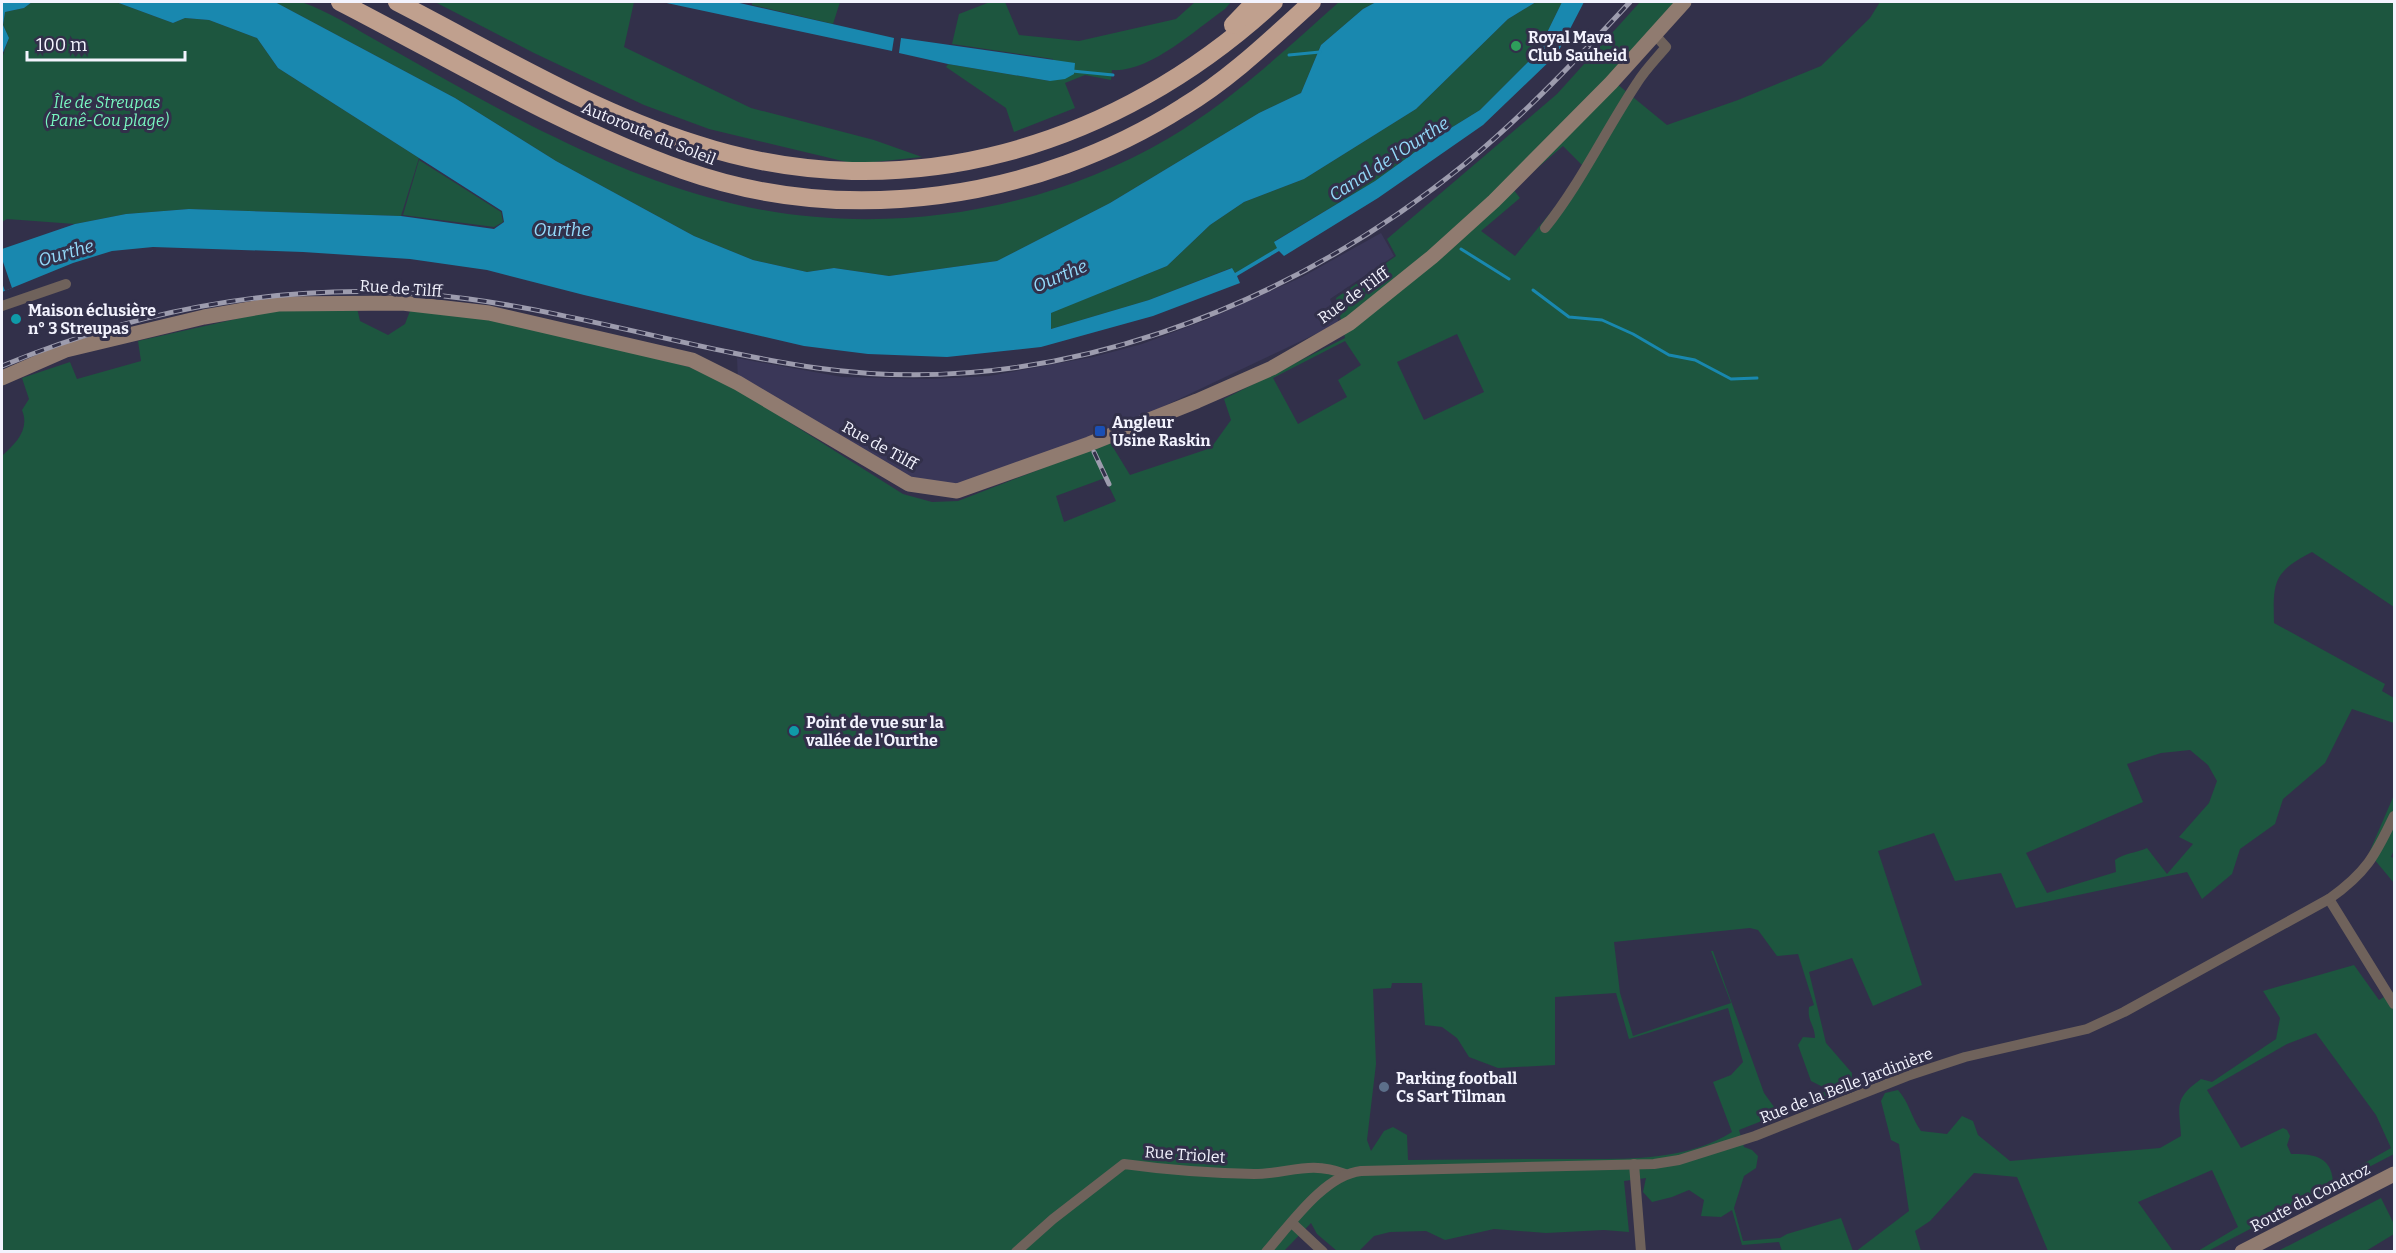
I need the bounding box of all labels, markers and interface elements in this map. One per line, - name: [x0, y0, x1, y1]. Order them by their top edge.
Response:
- scale bar: [27, 24, 184, 62]
- place label: Royal Mava Club Sauheid: [1528, 28, 1628, 65]
- text: 100 m: [36, 34, 87, 56]
- marker: Royal Mava Club Sauheid: [1509, 39, 1523, 53]
- park label: Île de Streupas (Panê-Cou plage): [45, 92, 169, 130]
- street label: Autoroute du Soleil: [579, 98, 719, 169]
- water label: Canal de l'Ourthe: [1325, 112, 1453, 206]
- water label: Ourthe: [533, 219, 591, 241]
- water label: Ourthe: [36, 235, 96, 271]
- water label: Ourthe: [1029, 255, 1091, 297]
- street label: Rue de Tilff: [1314, 263, 1393, 327]
- street label: Rue de Tilff: [359, 276, 444, 301]
- place label: Maison éclusière n° 3 Streupas: [28, 301, 156, 338]
- marker: Maison éclusière n° 3 Streupas: [9, 312, 23, 326]
- place label: Angleur Usine Raskin: [1112, 413, 1211, 450]
- street label: Rue de Tilff: [839, 417, 922, 474]
- marker: Angleur Usine Raskin: [1093, 424, 1107, 438]
- place label: Point de vue sur la vallée de l'Ourthe: [805, 713, 944, 750]
- marker: Point de vue sur la vallée de l'Ourthe: [787, 724, 801, 738]
- street label: Rue de la Belle Jardinière: [1757, 1044, 1935, 1127]
- place label: Parking football Cs Sart Tilman: [1396, 1069, 1517, 1106]
- marker: Parking football Cs Sart Tilman: [1377, 1080, 1391, 1094]
- street label: Rue Triolet: [1144, 1142, 1226, 1167]
- street label: Route du Condroz: [2247, 1159, 2373, 1236]

